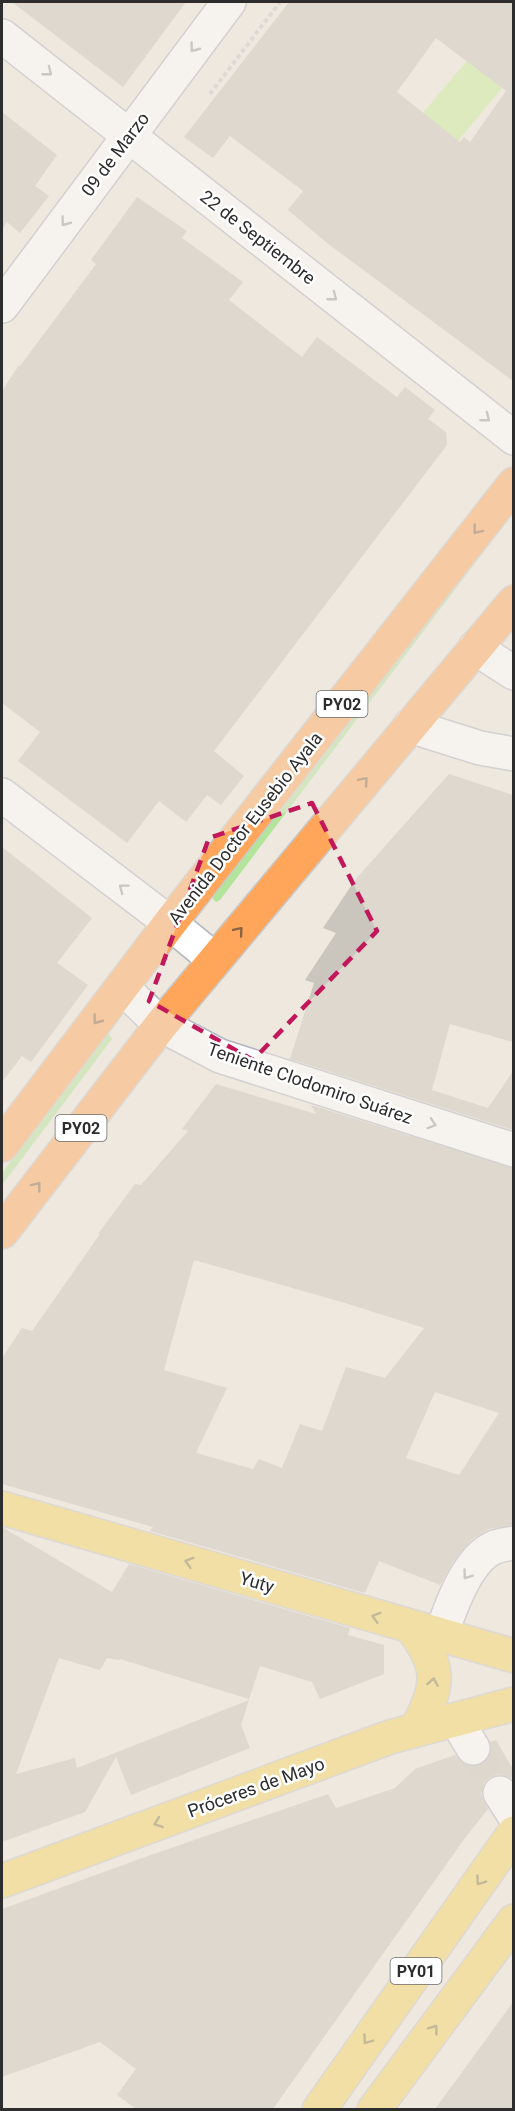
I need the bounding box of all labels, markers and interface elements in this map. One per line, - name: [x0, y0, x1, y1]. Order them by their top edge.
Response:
- one-way arrow: [190, 42, 201, 53]
- one-way arrow: [41, 65, 52, 76]
- street label: 09 de Marzo: [77, 108, 153, 200]
- street label: 22 de Septiembre: [196, 186, 320, 288]
- one-way arrow: [61, 215, 72, 226]
- one-way arrow: [326, 289, 337, 300]
- one-way arrow: [479, 410, 490, 421]
- one-way arrow: [474, 524, 485, 535]
- road number: PY02: [316, 691, 368, 717]
- street label: Avenida Doctor Eusebio Ayala: [163, 728, 327, 928]
- one-way arrow: [357, 777, 368, 788]
- one-way arrow: [119, 884, 130, 895]
- one-way arrow: [232, 927, 243, 938]
- one-way arrow: [93, 1013, 104, 1024]
- street label: Teniente Clodomiro Suárez: [205, 1038, 415, 1128]
- road number: PY02: [56, 1115, 106, 1141]
- one-way arrow: [426, 1117, 437, 1130]
- one-way arrow: [30, 1181, 41, 1192]
- one-way arrow: [184, 1557, 194, 1570]
- street label: Yuty: [237, 1567, 277, 1597]
- one-way arrow: [464, 1568, 475, 1579]
- one-way arrow: [371, 1612, 382, 1624]
- one-way arrow: [426, 1678, 439, 1688]
- street label: Próceres de Mayo: [185, 1753, 327, 1821]
- one-way arrow: [153, 1816, 164, 1829]
- one-way arrow: [476, 1874, 487, 1885]
- road number: PY01: [390, 1958, 442, 1984]
- one-way arrow: [426, 2024, 437, 2035]
- one-way arrow: [363, 2034, 374, 2045]

